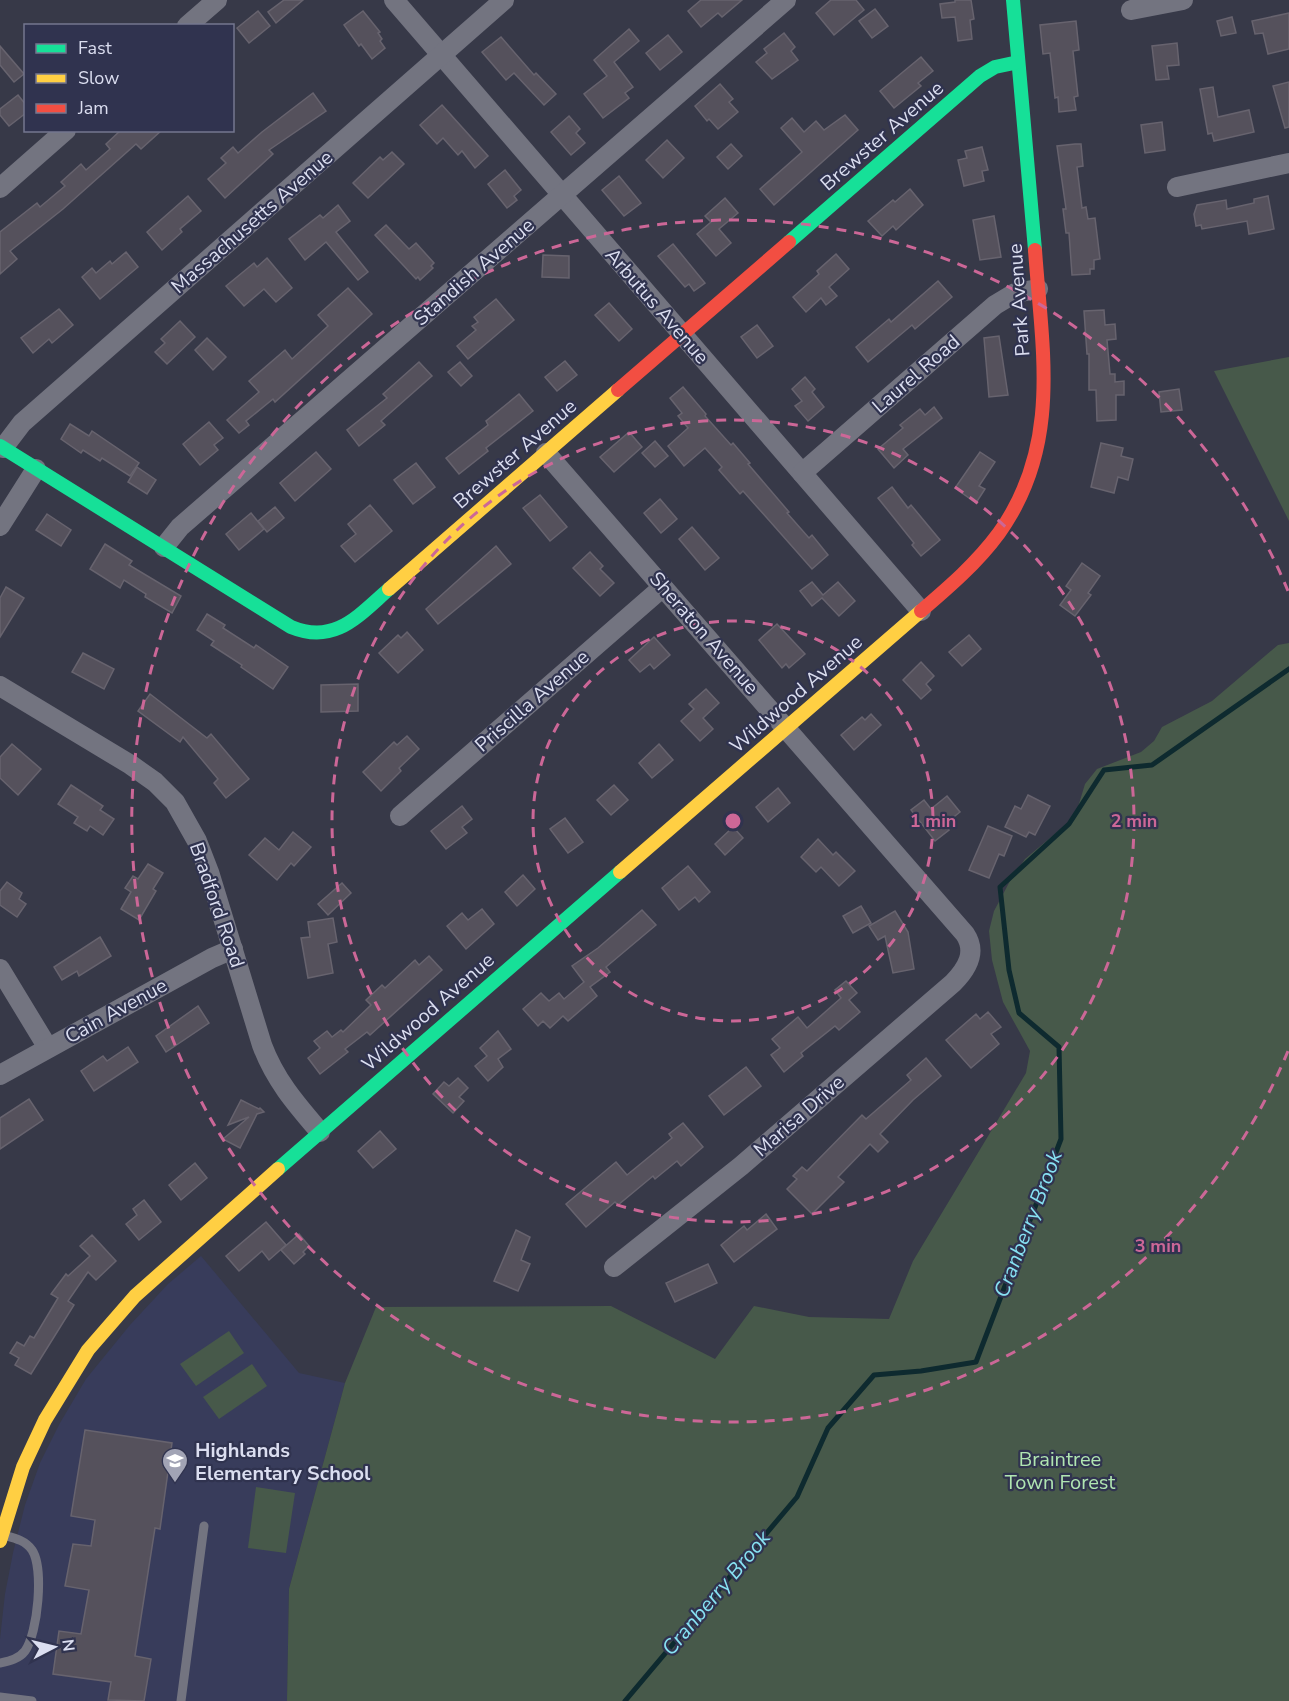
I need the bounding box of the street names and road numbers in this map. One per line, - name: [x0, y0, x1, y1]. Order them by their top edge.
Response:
- street label: Brewster Avenue: [815, 75, 949, 197]
- street label: Massachusetts Avenue: [165, 144, 339, 300]
- street label: Standish Avenue: [408, 212, 540, 332]
- street label: Arbutus Avenue: [599, 242, 715, 370]
- street label: Park Avenue: [1002, 243, 1036, 357]
- street label: Laurel Road: [866, 328, 966, 420]
- street label: Brewster Avenue: [448, 393, 582, 515]
- street label: Sheraton Avenue: [643, 566, 765, 700]
- street label: Wildwood Avenue: [724, 629, 868, 759]
- street label: Priscilla Avenue: [469, 644, 595, 758]
- street label: Bradford Road: [183, 839, 251, 971]
- street label: Wildwood Avenue: [356, 947, 500, 1077]
- street label: Cain Avenue: [60, 972, 172, 1050]
- street label: Marisa Drive: [748, 1069, 850, 1163]

